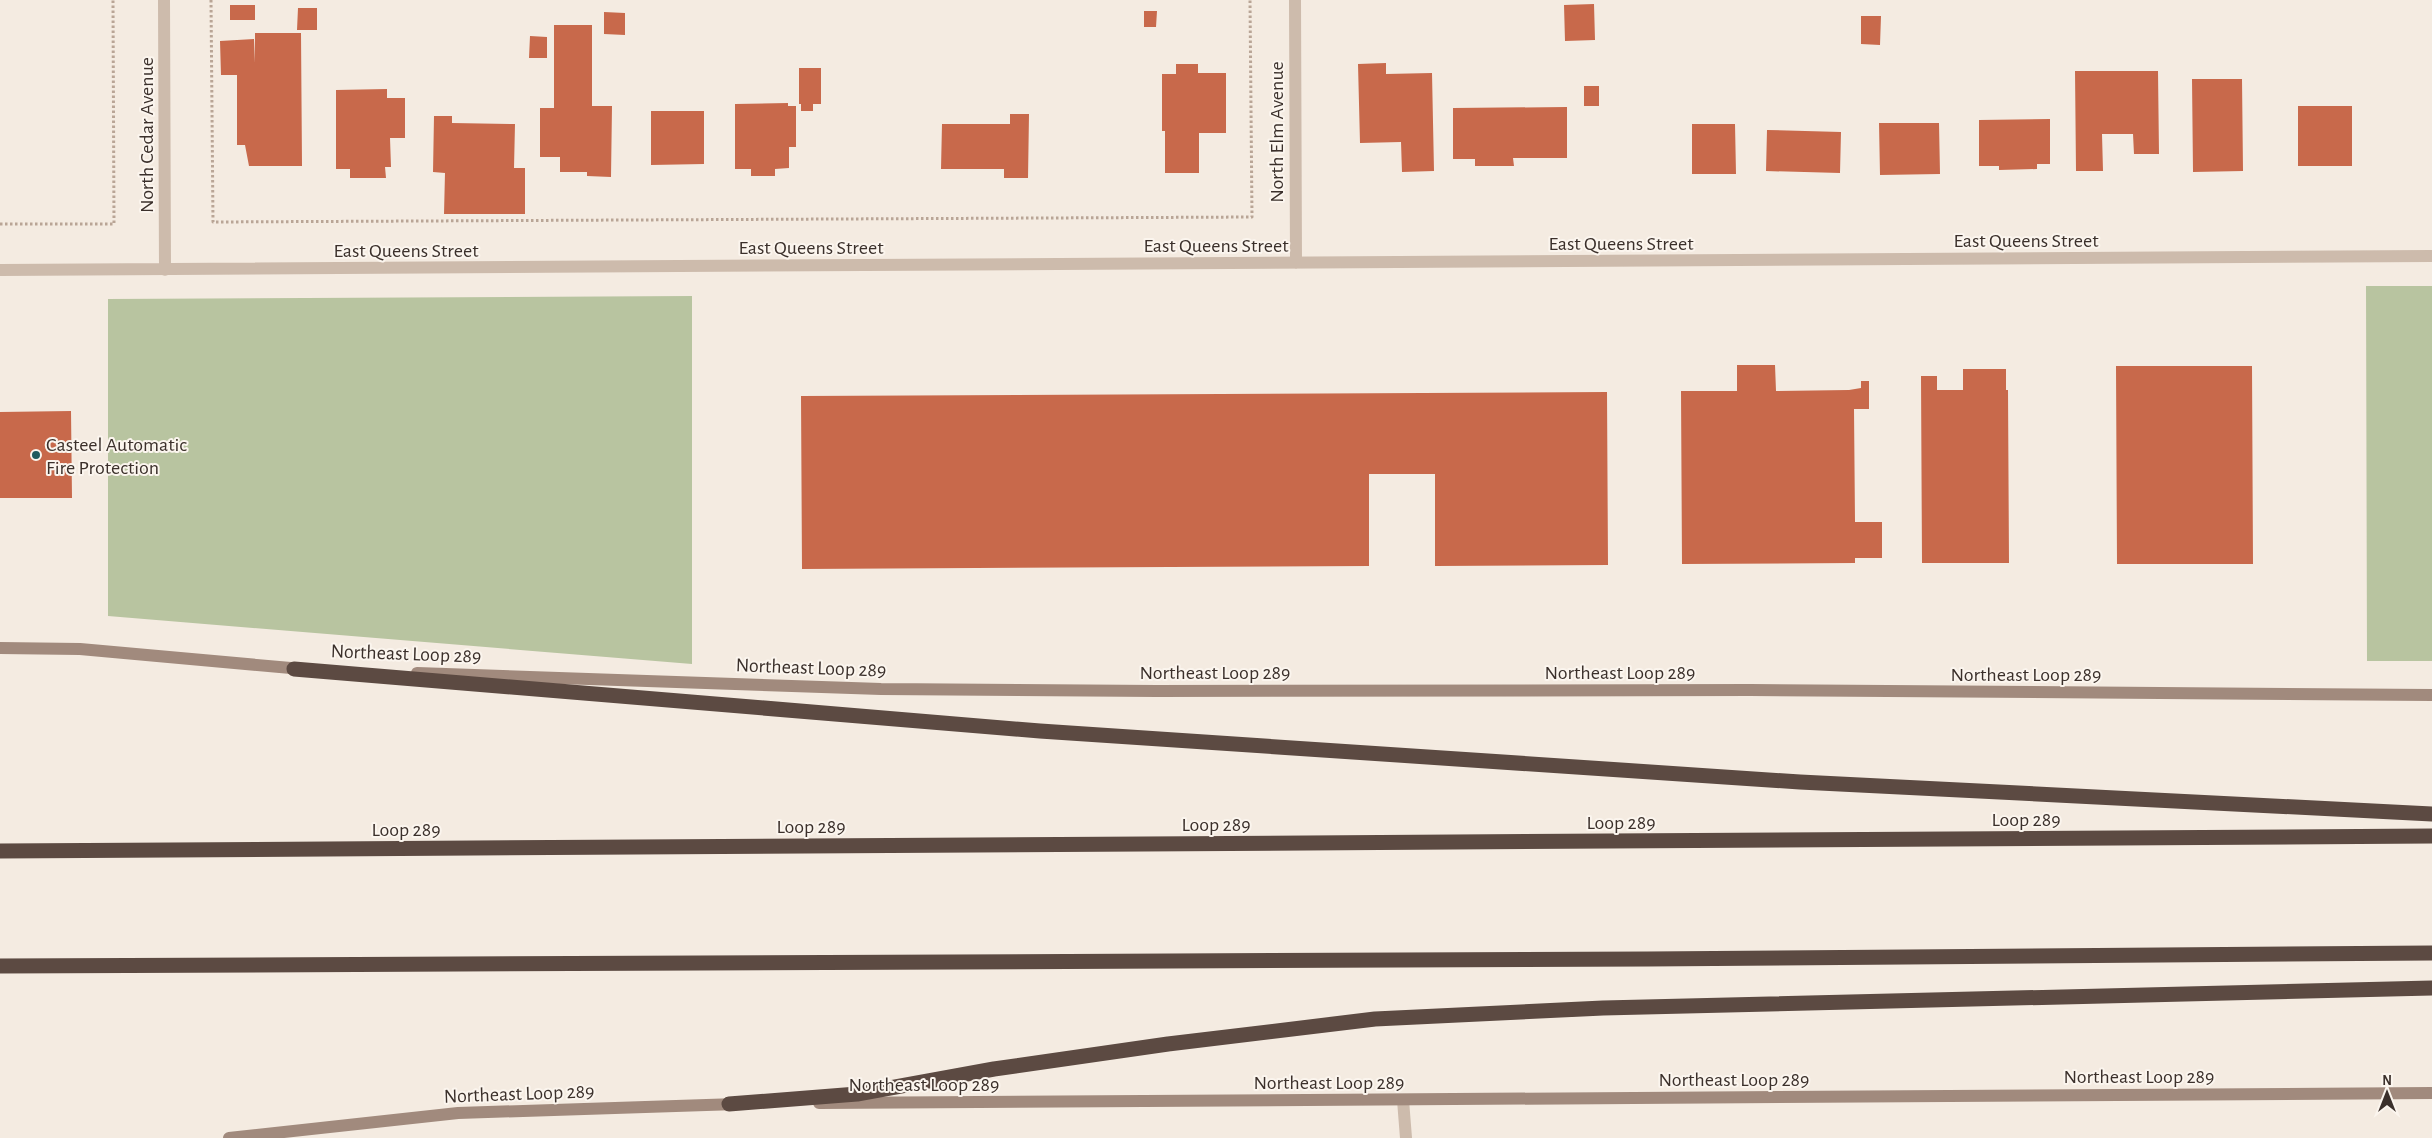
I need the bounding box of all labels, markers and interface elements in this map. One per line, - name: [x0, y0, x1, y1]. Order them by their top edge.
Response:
- street label: North Cedar Avenue: [137, 57, 157, 213]
- street label: North Elm Avenue: [1267, 61, 1287, 203]
- street label: East Queens Street: [1953, 231, 2099, 251]
- street label: East Queens Street: [1548, 234, 1694, 254]
- street label: East Queens Street: [1143, 236, 1289, 256]
- street label: East Queens Street: [738, 238, 884, 258]
- street label: East Queens Street: [333, 241, 479, 261]
- place label: Casteel Automatic Fire Protection: [46, 435, 187, 478]
- marker: Casteel Automatic Fire Protection: [30, 449, 42, 461]
- street label: Northeast Loop 289: [330, 641, 482, 667]
- street label: Northeast Loop 289: [735, 655, 887, 681]
- street label: Northeast Loop 289: [1140, 663, 1290, 683]
- street label: Northeast Loop 289: [1545, 663, 1695, 683]
- street label: Northeast Loop 289: [1951, 665, 2101, 685]
- street label: Loop 289: [1991, 810, 2061, 830]
- street label: Loop 289: [1586, 813, 1656, 833]
- street label: Loop 289: [1181, 815, 1251, 835]
- street label: Loop 289: [776, 817, 846, 837]
- street label: Loop 289: [371, 820, 441, 840]
- street label: Northeast Loop 289: [2064, 1067, 2214, 1087]
- north arrow: [2362, 1068, 2412, 1118]
- street label: Northeast Loop 289: [1659, 1070, 1809, 1090]
- street label: Northeast Loop 289: [1254, 1073, 1404, 1093]
- text: N: [2382, 1074, 2392, 1088]
- street label: Northeast Loop 289: [849, 1075, 999, 1095]
- street label: Northeast Loop 289: [443, 1081, 595, 1107]

